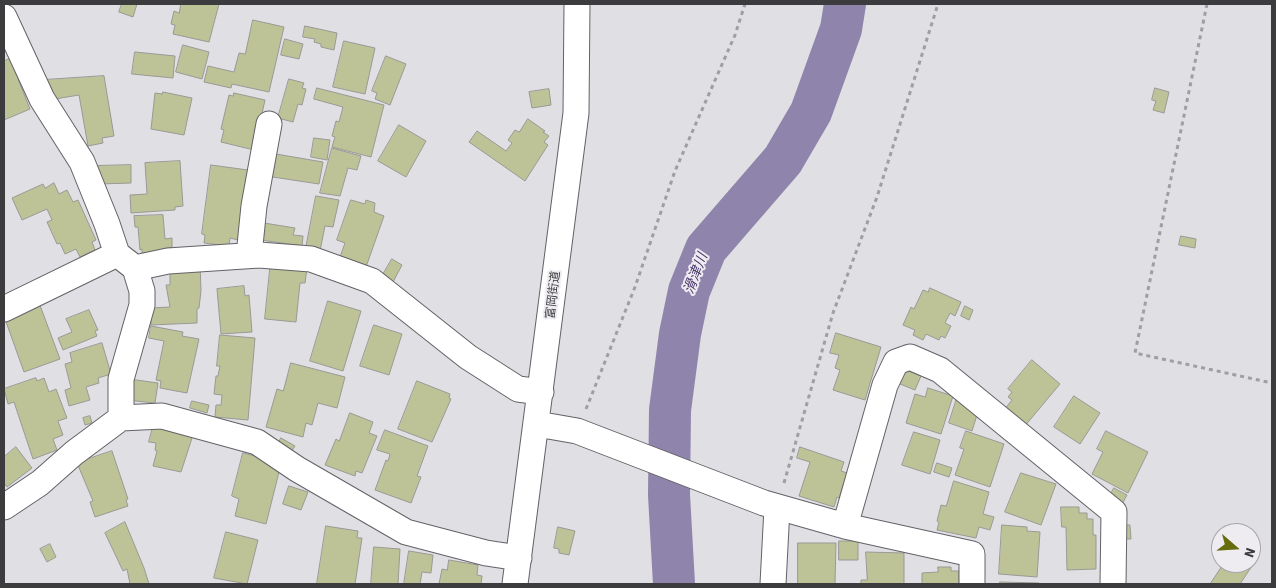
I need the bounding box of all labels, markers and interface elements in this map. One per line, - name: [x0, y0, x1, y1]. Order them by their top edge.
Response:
- water label: 滑津川: [682, 251, 712, 297]
- street label: 富岡街道: [544, 270, 564, 320]
- north arrow: [1211, 523, 1261, 573]
- text: N: [1238, 545, 1260, 560]

